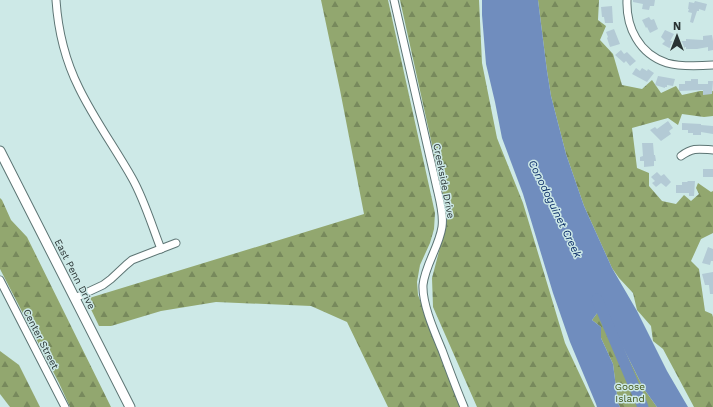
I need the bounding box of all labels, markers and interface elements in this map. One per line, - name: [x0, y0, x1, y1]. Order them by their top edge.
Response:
- north arrow: [657, 16, 697, 56]
- text: N: [673, 20, 681, 33]
- street label: Creekside Drive: [431, 143, 457, 220]
- water label: Conodoguinet Creek: [526, 158, 585, 261]
- street label: East Penn Drive: [53, 237, 98, 311]
- street label: Center Street: [21, 307, 61, 372]
- park label: Goose Island: [615, 381, 645, 404]

